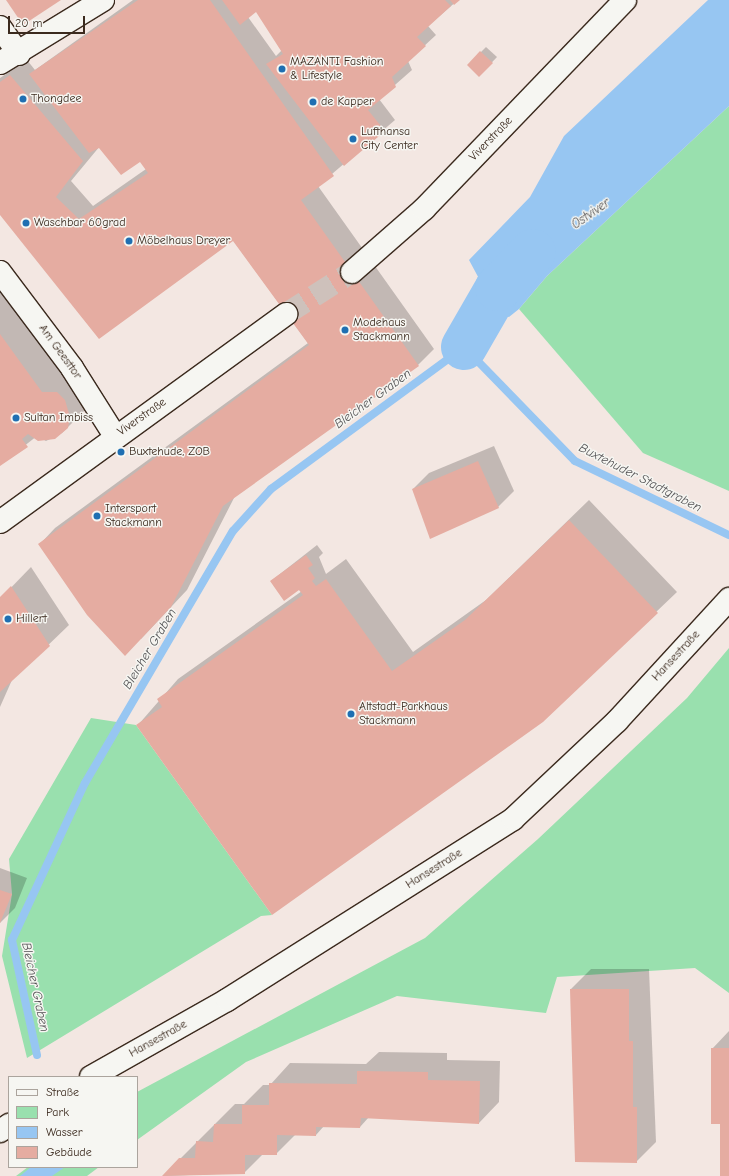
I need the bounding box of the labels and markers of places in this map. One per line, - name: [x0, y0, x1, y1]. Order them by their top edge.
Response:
- place label: MAZANTI Fashion & Lifestyle: [290, 55, 383, 83]
- marker: MAZANTI Fashion & Lifestyle: [277, 64, 287, 74]
- place label: Thongdee: [31, 92, 81, 106]
- marker: Thongdee: [18, 94, 28, 104]
- place label: de Kapper: [321, 95, 374, 109]
- marker: de Kapper: [308, 97, 318, 107]
- place label: Lufthansa City Center: [361, 125, 418, 153]
- marker: Lufthansa City Center: [348, 134, 358, 144]
- place label: Waschbar 60grad: [34, 216, 126, 230]
- marker: Waschbar 60grad: [21, 218, 31, 228]
- place label: Möbelhaus Dreyer: [137, 234, 230, 248]
- marker: Möbelhaus Dreyer: [124, 236, 134, 246]
- place label: Modehaus Stackmann: [353, 316, 410, 344]
- marker: Modehaus Stackmann: [340, 325, 350, 335]
- place label: Sultan Imbiss: [24, 411, 93, 425]
- marker: Sultan Imbiss: [11, 413, 21, 423]
- place label: Buxtehude, ZOB: [129, 445, 210, 459]
- marker: Buxtehude, ZOB: [116, 447, 126, 457]
- place label: Intersport Stackmann: [105, 502, 162, 530]
- marker: Intersport Stackmann: [92, 511, 102, 521]
- place label: Hillert: [16, 612, 47, 626]
- marker: Hillert: [3, 614, 13, 624]
- place label: Altstadt-Parkhaus Stackmann: [359, 700, 448, 728]
- marker: Altstadt-Parkhaus Stackmann: [346, 709, 356, 719]

